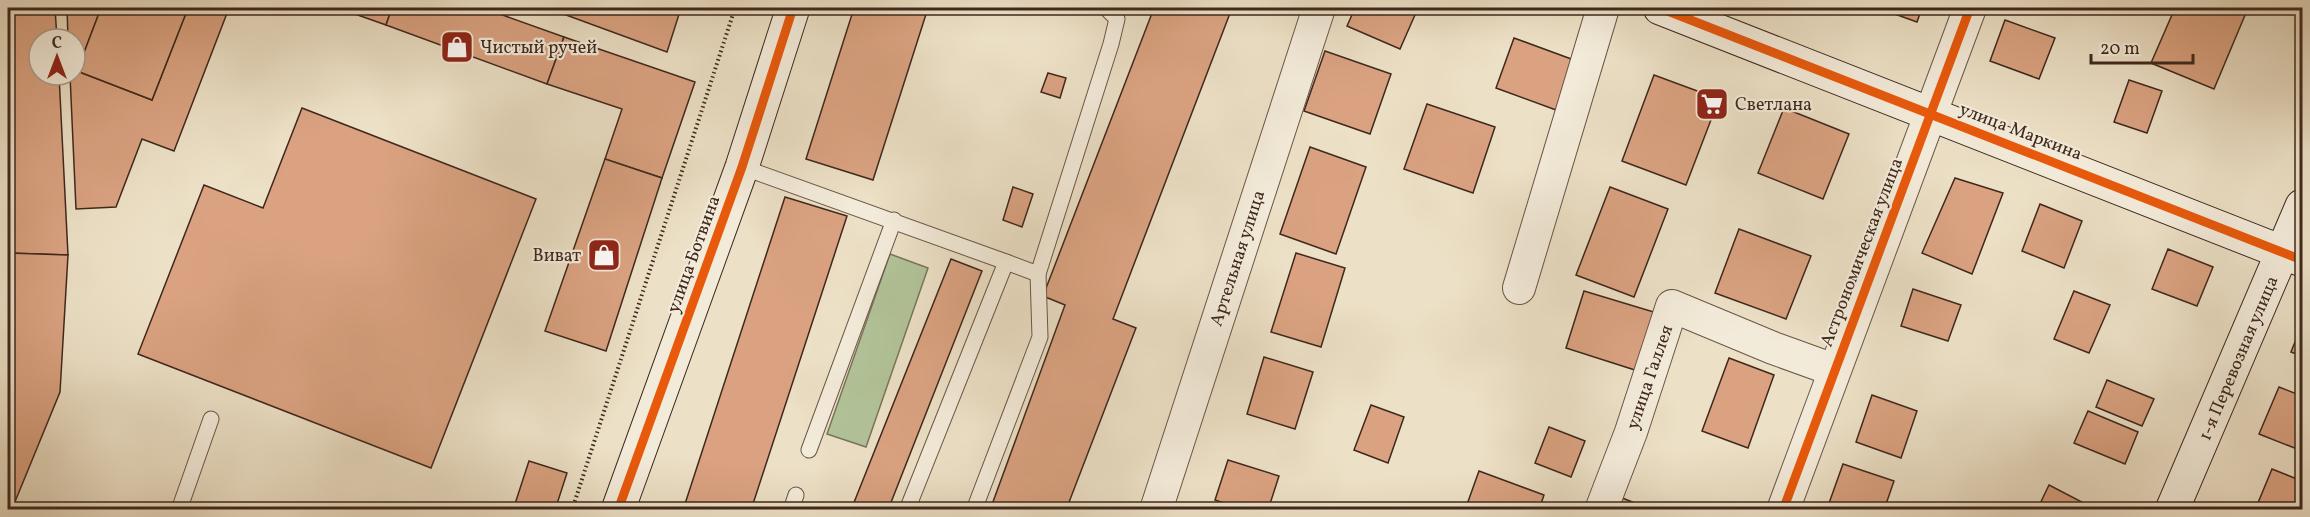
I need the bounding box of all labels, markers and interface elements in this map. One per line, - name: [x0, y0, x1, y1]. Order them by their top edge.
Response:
- north arrow: [27, 27, 87, 87]
- scale bar: [2091, 27, 2193, 65]
- shop icon: Чистый ручей: [439, 29, 475, 65]
- text: С: [52, 33, 62, 55]
- place label: Чистый ручей: [480, 36, 597, 61]
- text: 20 m: [2100, 37, 2140, 62]
- supermarket icon: Светлана: [1694, 86, 1730, 122]
- place label: Светлана: [1735, 93, 1812, 118]
- street label: улица Маркина: [1955, 97, 2086, 167]
- street label: Астрономическая улица: [1815, 155, 1910, 351]
- street label: Артельная улица: [1205, 187, 1272, 330]
- street label: улица Ботвина: [662, 192, 727, 317]
- shop icon: Виват: [586, 237, 622, 273]
- place label: Виват: [533, 244, 581, 269]
- street label: 1-я Перевозная улица: [2193, 272, 2285, 445]
- street label: улица Галлея: [1621, 322, 1680, 433]

